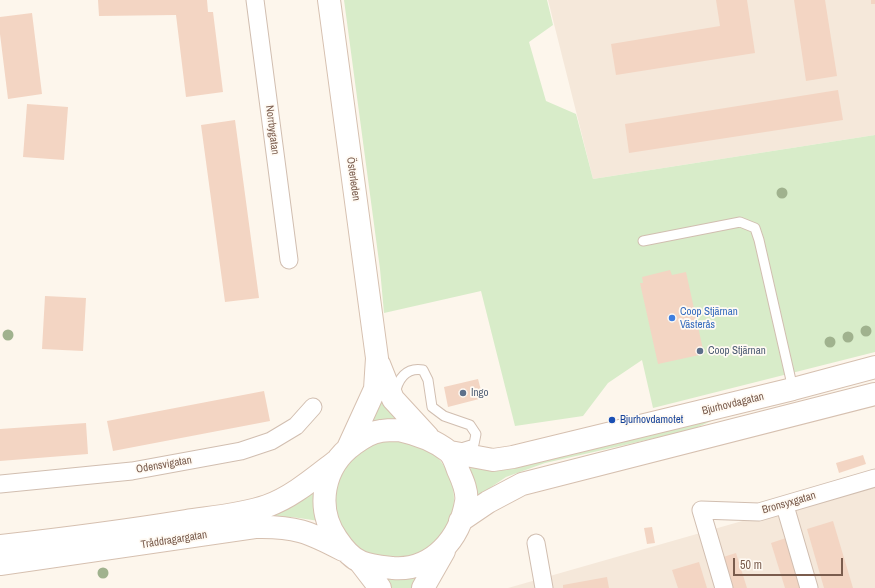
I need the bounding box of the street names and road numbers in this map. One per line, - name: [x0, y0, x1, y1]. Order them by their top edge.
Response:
- street label: Norrbygatan: [262, 105, 282, 155]
- street label: Österleden: [343, 156, 363, 202]
- street label: Bjurhovdagatan: [701, 390, 765, 418]
- street label: Odensvigatan: [135, 454, 193, 476]
- street label: Bronsyxgatan: [761, 489, 817, 517]
- street label: Tråddragargatan: [140, 528, 208, 552]

